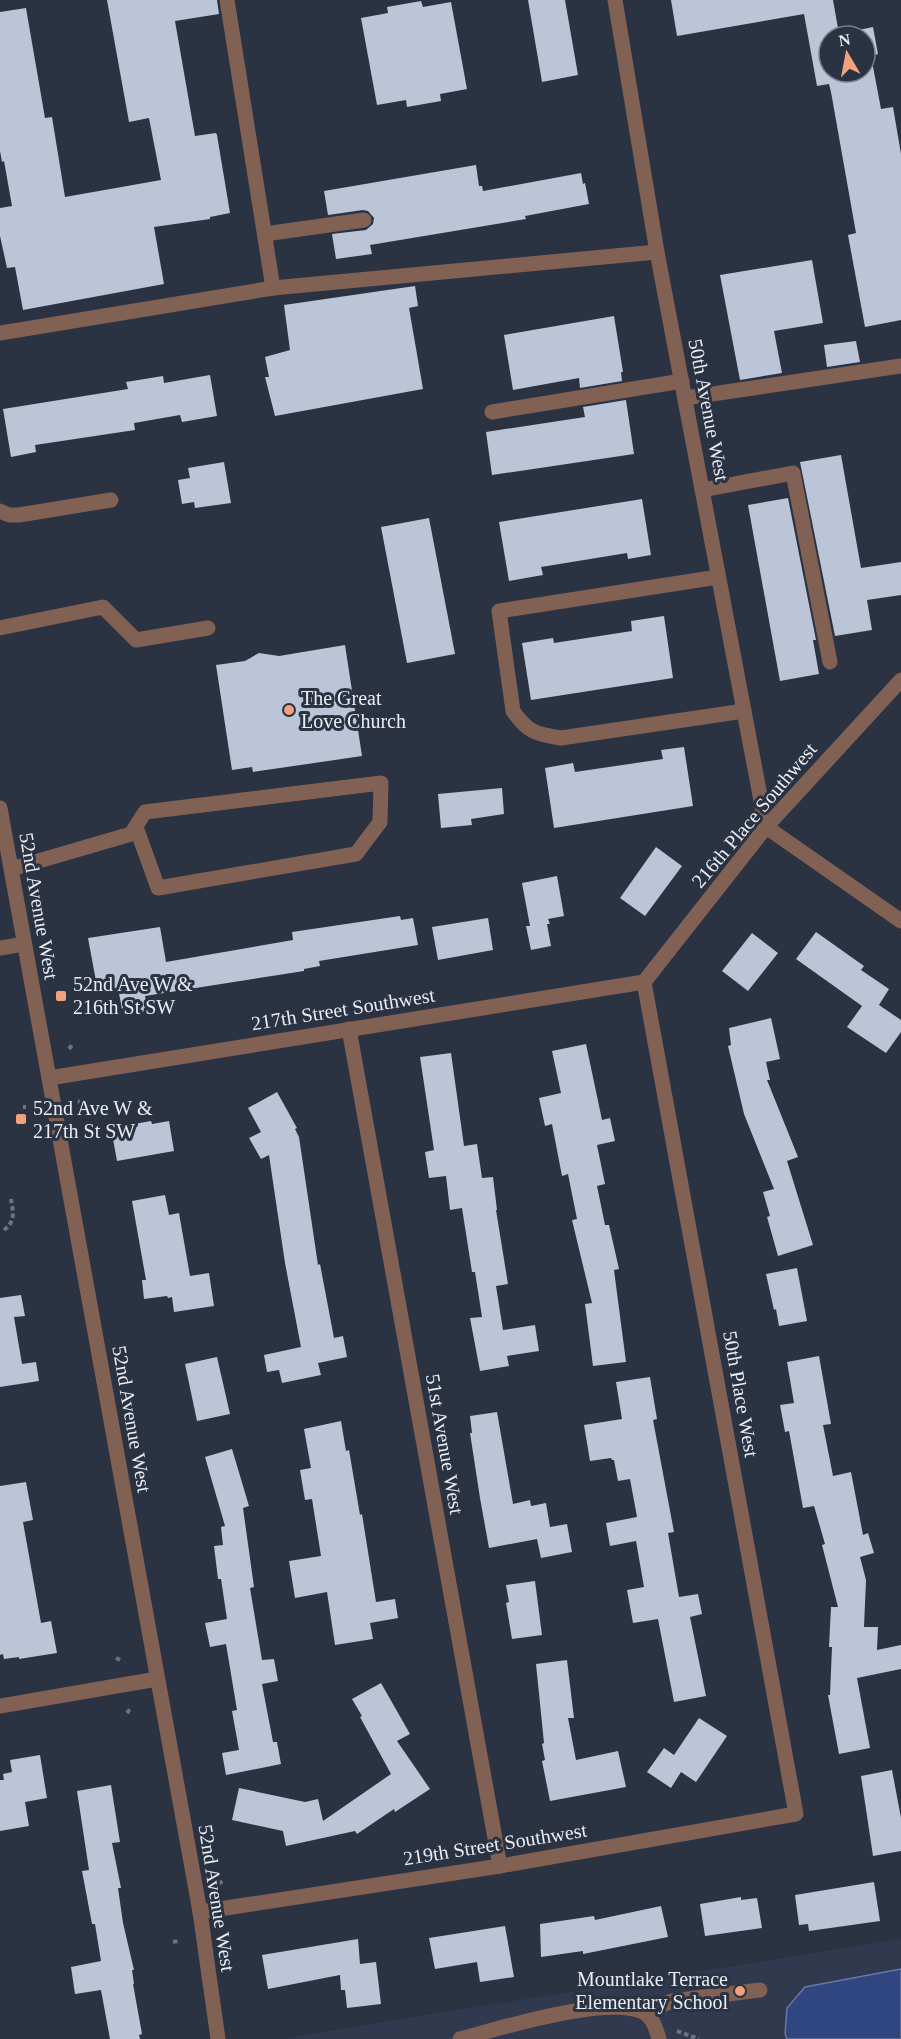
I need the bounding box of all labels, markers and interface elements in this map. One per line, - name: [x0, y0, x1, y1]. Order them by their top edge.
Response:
- north arrow: [817, 24, 877, 84]
- text: N: [837, 30, 852, 49]
- street label: 50th Avenue West: [684, 337, 734, 483]
- place label: The Great Love Church: [301, 687, 406, 732]
- marker: The Great Love Church: [282, 703, 296, 717]
- street label: 216th Place Southwest: [687, 738, 821, 892]
- street label: 52nd Avenue West: [15, 831, 63, 982]
- place label: 52nd Ave W & 216th St SW: [73, 973, 193, 1018]
- street label: 217th Street Southwest: [250, 984, 437, 1034]
- marker: 52nd Ave W & 216th St SW: [54, 989, 68, 1003]
- place label: 52nd Ave W & 217th St SW: [33, 1097, 153, 1142]
- marker: 52nd Ave W & 217th St SW: [14, 1112, 28, 1126]
- street label: 50th Place West: [719, 1329, 763, 1459]
- street label: 52nd Avenue West: [108, 1344, 156, 1495]
- street label: 51st Avenue West: [422, 1372, 468, 1516]
- street label: 219th Street Southwest: [402, 1819, 589, 1869]
- street label: 52nd Avenue West: [195, 1823, 240, 1974]
- place label: Mountlake Terrace Elementary School: [575, 1968, 728, 2014]
- marker: Mountlake Terrace Elementary School: [733, 1984, 747, 1998]

